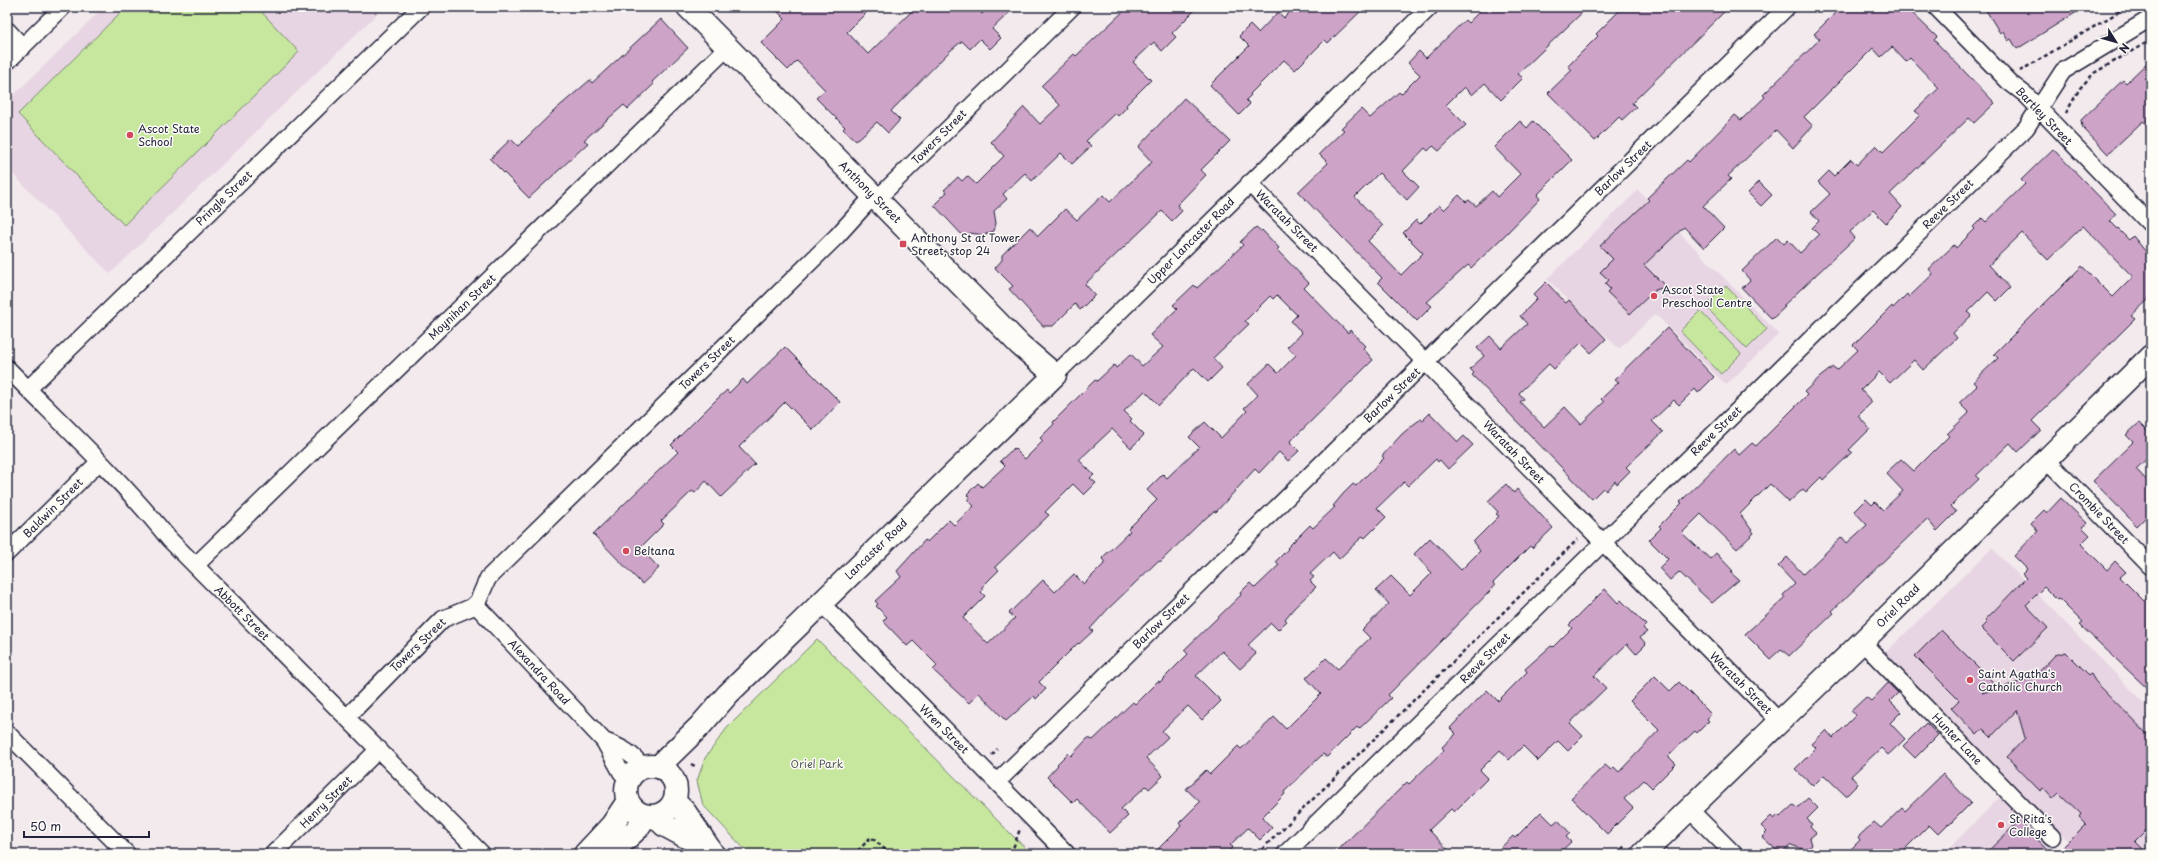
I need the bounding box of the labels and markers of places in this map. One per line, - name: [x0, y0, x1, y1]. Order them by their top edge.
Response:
- place label: Ascot State School: [138, 120, 200, 150]
- marker: Ascot State School: [125, 130, 135, 140]
- place label: Anthony St at Tower Street, stop 24: [911, 229, 1021, 259]
- marker: Anthony St at Tower Street, stop 24: [898, 239, 908, 249]
- place label: Ascot State Preschool Centre: [1662, 281, 1752, 311]
- marker: Ascot State Preschool Centre: [1649, 291, 1659, 301]
- place label: Beltana: [634, 542, 675, 559]
- marker: Beltana: [621, 546, 631, 556]
- place label: Saint Agatha's Catholic Church: [1978, 665, 2062, 695]
- marker: Saint Agatha's Catholic Church: [1965, 675, 1975, 685]
- place label: St Rita's College: [2009, 810, 2052, 840]
- marker: St Rita's College: [1996, 820, 2006, 830]

